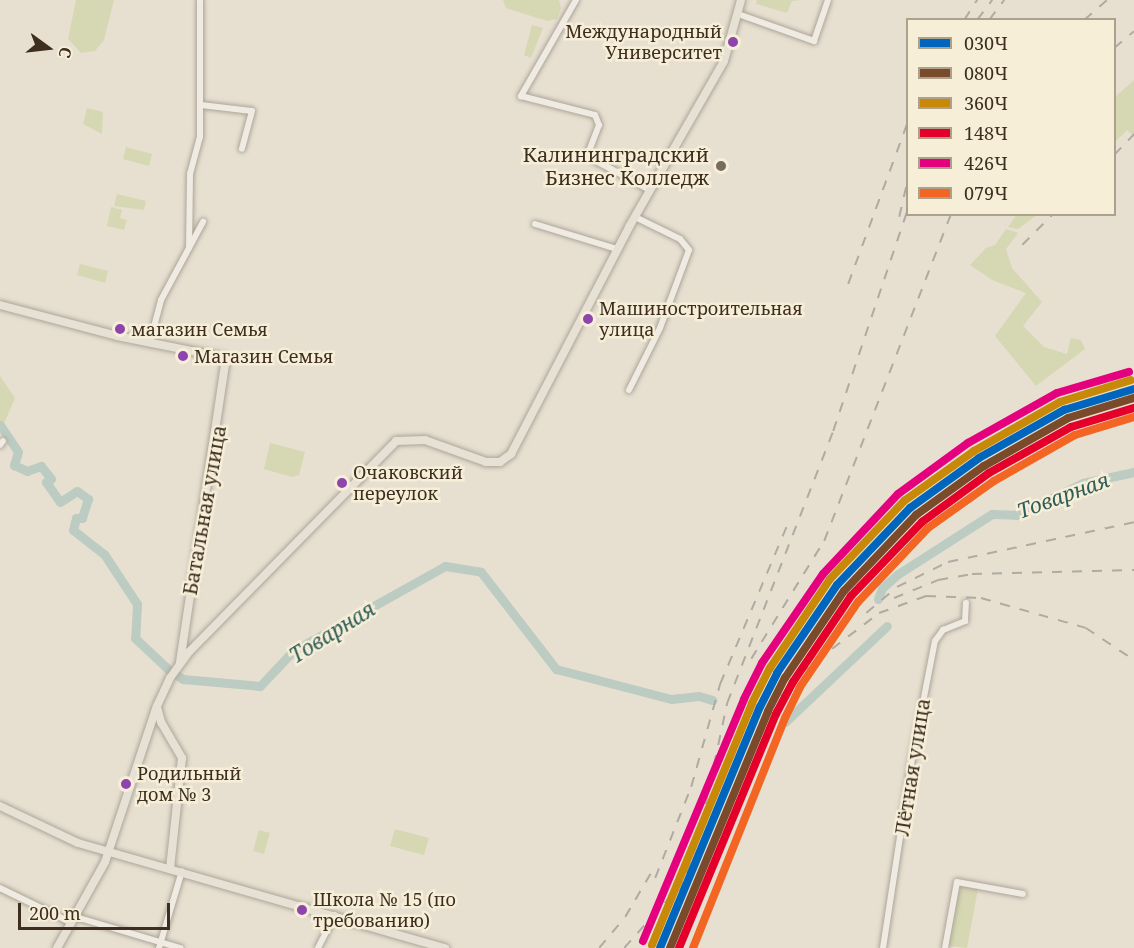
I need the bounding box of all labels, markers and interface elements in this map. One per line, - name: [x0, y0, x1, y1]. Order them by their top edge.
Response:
- north arrow: [18, 18, 78, 78]
- legend: [906, 18, 1116, 216]
- place label: Международный Университет: [565, 21, 722, 63]
- text: 030Ч: [964, 31, 1008, 55]
- marker: Международный Университет: [727, 36, 739, 48]
- text: С: [53, 45, 77, 61]
- text: 080Ч: [964, 61, 1008, 85]
- text: 360Ч: [964, 91, 1008, 115]
- text: 148Ч: [964, 121, 1008, 145]
- place label: Калининградский Бизнес Колледж: [523, 142, 709, 189]
- text: 426Ч: [964, 151, 1008, 175]
- marker: Калининградский Бизнес Колледж: [714, 159, 728, 173]
- text: 079Ч: [964, 181, 1008, 205]
- place label: Машиностроительная улица: [599, 298, 803, 340]
- marker: Машиностроительная улица: [582, 313, 594, 325]
- place label: магазин Семья: [131, 318, 268, 340]
- marker: магазин Семья: [114, 323, 126, 335]
- place label: Магазин Семья: [194, 345, 333, 367]
- marker: Магазин Семья: [177, 350, 189, 362]
- street label: Батальная улица: [177, 423, 231, 597]
- place label: Очаковский переулок: [353, 462, 463, 504]
- water label: Товарная: [1014, 467, 1112, 523]
- marker: Очаковский переулок: [336, 477, 348, 489]
- water label: Товарная: [285, 596, 379, 668]
- street label: Лётная улица: [889, 696, 935, 838]
- place label: Родильный дом № 3: [137, 763, 241, 806]
- marker: Родильный дом № 3: [120, 778, 132, 790]
- place label: Школа № 15 (по требованию): [313, 889, 456, 932]
- scale bar: [21, 891, 172, 929]
- text: 200 m: [29, 901, 81, 925]
- marker: Школа № 15 (по требованию): [296, 904, 308, 916]

